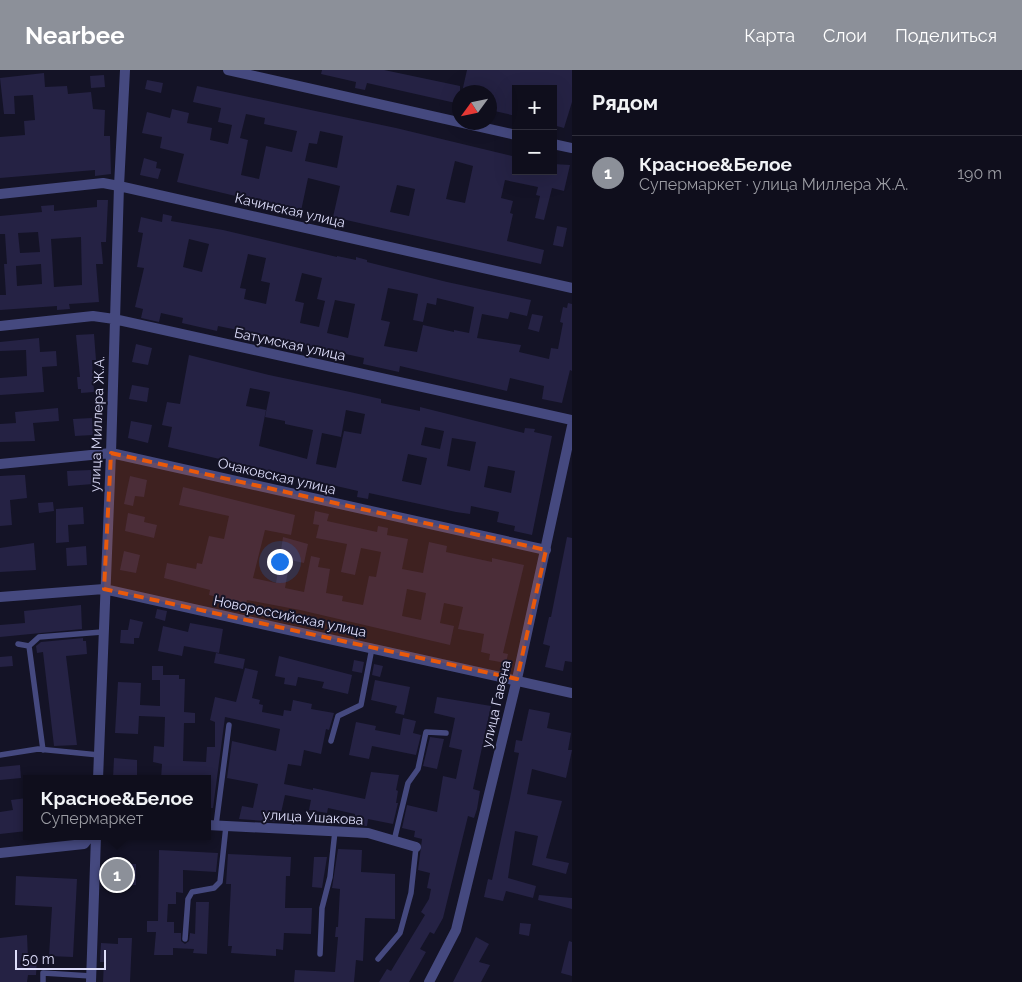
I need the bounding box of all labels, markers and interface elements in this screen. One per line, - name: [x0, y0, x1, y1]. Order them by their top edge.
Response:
- text: Nearbee: [25, 21, 125, 50]
- text: Карта: [744, 25, 795, 46]
- text: Слои: [823, 25, 867, 46]
- text: Поделиться: [895, 25, 997, 46]
- north arrow: [452, 85, 497, 130]
- map controls: [512, 85, 557, 175]
- button: +: [512, 85, 557, 130]
- text: Рядом: [592, 90, 658, 115]
- button: −: [512, 130, 557, 175]
- text: Красное&Белое: [639, 153, 792, 175]
- text: 1: [604, 164, 612, 183]
- text: 190 m: [957, 164, 1002, 183]
- text: Супермаркет · улица Миллера Ж.А.: [639, 175, 908, 194]
- street label: Качинская улица: [233, 190, 347, 230]
- street label: Батумская улица: [233, 324, 347, 364]
- street label: улица Миллера Ж.А.: [87, 356, 107, 492]
- street label: Очаковская улица: [216, 455, 338, 497]
- your location: [267, 549, 293, 575]
- street label: Новороссийская улица: [212, 592, 368, 640]
- street label: улица Гавена: [478, 659, 514, 749]
- popup: [23, 775, 211, 840]
- text: Красное&Белое: [41, 787, 193, 809]
- street label: улица Ушакова: [262, 806, 364, 828]
- text: Супермаркет: [41, 809, 143, 828]
- pin: 1: [101, 856, 133, 894]
- scale bar: [15, 947, 106, 970]
- text: 50 m: [22, 951, 55, 967]

